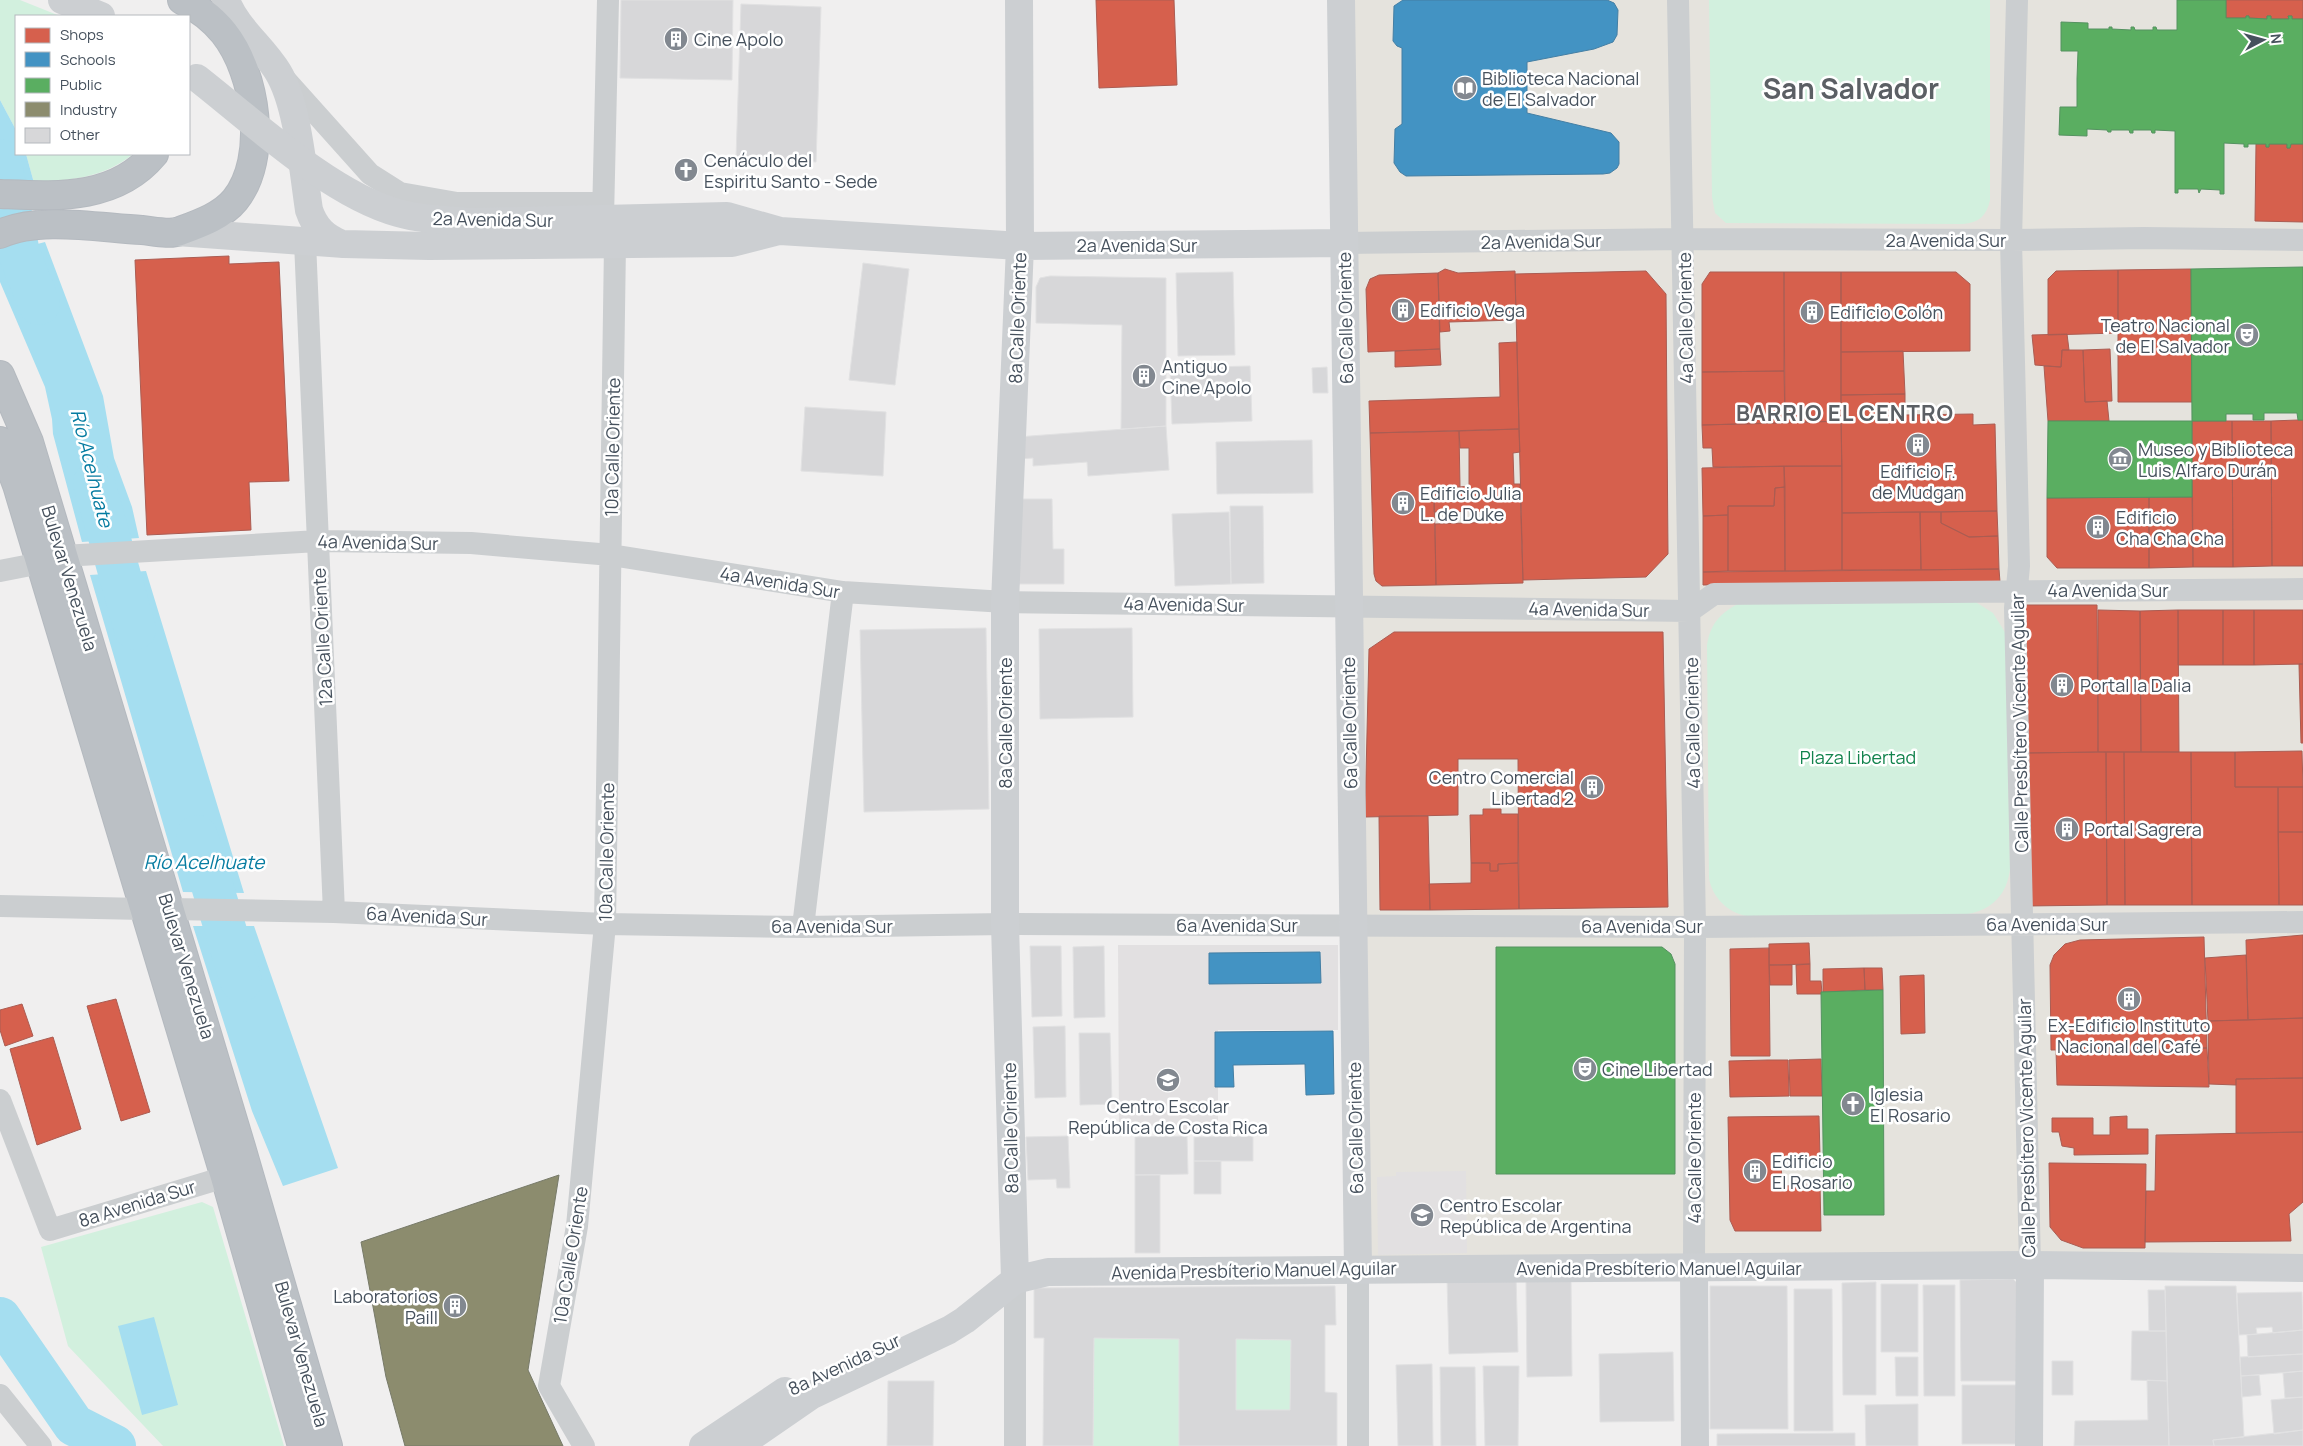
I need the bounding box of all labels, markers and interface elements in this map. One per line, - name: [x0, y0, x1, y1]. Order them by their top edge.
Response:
- legend: [15, 15, 190, 155]
- north arrow: [2238, 15, 2288, 65]
- text: Shops: [60, 24, 104, 45]
- building icon: Cine Apolo: [663, 26, 689, 52]
- place label: Cine Apolo: [694, 27, 783, 51]
- text: N: [2266, 33, 2286, 45]
- text: Schools: [60, 49, 116, 70]
- place label: Biblioteca Nacional de El Salvador: [1482, 66, 1640, 111]
- district label: San Salvador: [1763, 69, 1939, 107]
- text: Public: [60, 74, 102, 95]
- library icon: Biblioteca Nacional de El Salvador: [1452, 75, 1478, 101]
- text: Industry: [60, 99, 117, 120]
- text: Other: [60, 124, 101, 145]
- place label: Cenáculo del Espiritu Santo - Sede: [704, 148, 878, 193]
- church icon: Cenáculo del Espiritu Santo - Sede: [673, 157, 699, 183]
- street label: 2a Avenida Sur: [432, 206, 554, 232]
- street label: 2a Avenida Sur: [1480, 228, 1602, 254]
- street label: 2a Avenida Sur: [1885, 228, 2007, 252]
- street label: 2a Avenida Sur: [1076, 233, 1198, 257]
- street label: 8a Calle Oriente: [1003, 252, 1031, 384]
- street label: 6a Calle Oriente: [1332, 252, 1358, 384]
- street label: 4a Calle Oriente: [1672, 252, 1698, 384]
- building icon: Edificio Vega: [1390, 297, 1416, 323]
- place label: Edificio Vega: [1420, 298, 1525, 322]
- building icon: Edificio Colón: [1799, 299, 1825, 325]
- place label: Edificio Colón: [1830, 300, 1943, 324]
- place label: Teatro Nacional de El Salvador: [2101, 313, 2231, 358]
- theatre icon: Teatro Nacional de El Salvador: [2234, 322, 2260, 348]
- place label: Antiguo Cine Apolo: [1162, 354, 1251, 399]
- building icon: Antiguo Cine Apolo: [1131, 363, 1157, 389]
- street label: 10a Calle Oriente: [599, 377, 625, 517]
- district label: BARRIO EL CENTRO: [1736, 398, 1954, 428]
- water label: Río Acelhuate: [65, 406, 120, 532]
- building icon: Edificio F. de Mudgan: [1905, 432, 1931, 458]
- place label: Museo y Biblioteca Luis Alfaro Durán: [2138, 437, 2293, 482]
- museum icon: Museo y Biblioteca Luis Alfaro Durán: [2107, 446, 2133, 472]
- place label: Edificio F. de Mudgan: [1872, 459, 1964, 504]
- place label: Edificio Julia L. de Duke: [1420, 481, 1522, 526]
- building icon: Edificio Julia L. de Duke: [1390, 490, 1416, 516]
- street label: Bulevar Venezuela: [36, 502, 104, 654]
- place label: Edificio Cha Cha Cha: [2116, 505, 2224, 550]
- building icon: Edificio Cha Cha Cha: [2085, 514, 2111, 540]
- street label: 4a Avenida Sur: [317, 529, 439, 555]
- street label: 4a Avenida Sur: [718, 561, 842, 603]
- street label: 12a Calle Oriente: [306, 567, 338, 707]
- street label: 4a Avenida Sur: [2047, 578, 2169, 602]
- street label: 4a Avenida Sur: [1123, 591, 1245, 617]
- street label: Calle Presbítero Vicente Aguilar: [2005, 593, 2033, 853]
- street label: 4a Avenida Sur: [1528, 596, 1650, 622]
- street label: 8a Calle Oriente: [993, 657, 1017, 789]
- street label: 6a Calle Oriente: [1336, 657, 1362, 789]
- street label: 4a Calle Oriente: [1679, 657, 1705, 789]
- building icon: Portal la Dalia: [2049, 672, 2075, 698]
- place label: Portal la Dalia: [2080, 673, 2191, 697]
- park label: Plaza Libertad: [1800, 745, 1916, 769]
- place label: Centro Comercial Libertad 2: [1429, 765, 1574, 810]
- building icon: Centro Comercial Libertad 2: [1579, 774, 1605, 800]
- street label: 10a Calle Oriente: [593, 782, 619, 922]
- building icon: Portal Sagrera: [2054, 816, 2080, 842]
- place label: Portal Sagrera: [2084, 817, 2202, 841]
- water label: Río Acelhuate: [144, 849, 266, 875]
- street label: Bulevar Venezuela: [153, 890, 221, 1042]
- street label: 6a Avenida Sur: [365, 901, 489, 931]
- street label: 6a Avenida Sur: [1986, 912, 2108, 936]
- street label: 6a Avenida Sur: [1176, 913, 1298, 937]
- street label: 6a Avenida Sur: [771, 914, 893, 938]
- street label: 6a Avenida Sur: [1581, 914, 1703, 938]
- building icon: Ex-Edificio Instituto Nacional del Café: [2116, 986, 2142, 1012]
- street label: Calle Presbítero Vicente Aguilar: [2012, 998, 2040, 1258]
- place label: Ex-Edificio Instituto Nacional del Café: [2048, 1013, 2210, 1058]
- theatre icon: Cine Libertad: [1572, 1056, 1598, 1082]
- place label: Cine Libertad: [1602, 1057, 1713, 1081]
- street label: 8a Calle Oriente: [997, 1062, 1023, 1194]
- street label: 6a Calle Oriente: [1342, 1062, 1368, 1194]
- school or university icon: Centro Escolar República de Costa Rica: [1155, 1067, 1181, 1093]
- place label: Iglesia El Rosario: [1870, 1082, 1951, 1127]
- church icon: Iglesia El Rosario: [1840, 1091, 1866, 1117]
- street label: 4a Calle Oriente: [1682, 1092, 1706, 1224]
- place label: Centro Escolar República de Costa Rica: [1068, 1094, 1268, 1139]
- place label: Edificio El Rosario: [1772, 1149, 1853, 1194]
- building icon: Edificio El Rosario: [1742, 1158, 1768, 1184]
- street label: 8a Avenida Sur: [76, 1174, 199, 1232]
- street label: 10a Calle Oriente: [547, 1184, 593, 1326]
- place label: Centro Escolar República de Argentina: [1440, 1193, 1632, 1238]
- school or university icon: Centro Escolar República de Argentina: [1409, 1202, 1435, 1228]
- street label: Avenida Presbíterio Manuel Aguilar: [1111, 1256, 1398, 1284]
- street label: Avenida Presbíterio Manuel Aguilar: [1516, 1256, 1802, 1280]
- street label: Bulevar Venezuela: [270, 1278, 334, 1430]
- place label: Laboratorios Paill: [333, 1284, 438, 1329]
- building icon: Laboratorios Paill: [442, 1293, 468, 1319]
- street label: 8a Avenida Sur: [784, 1327, 904, 1400]

